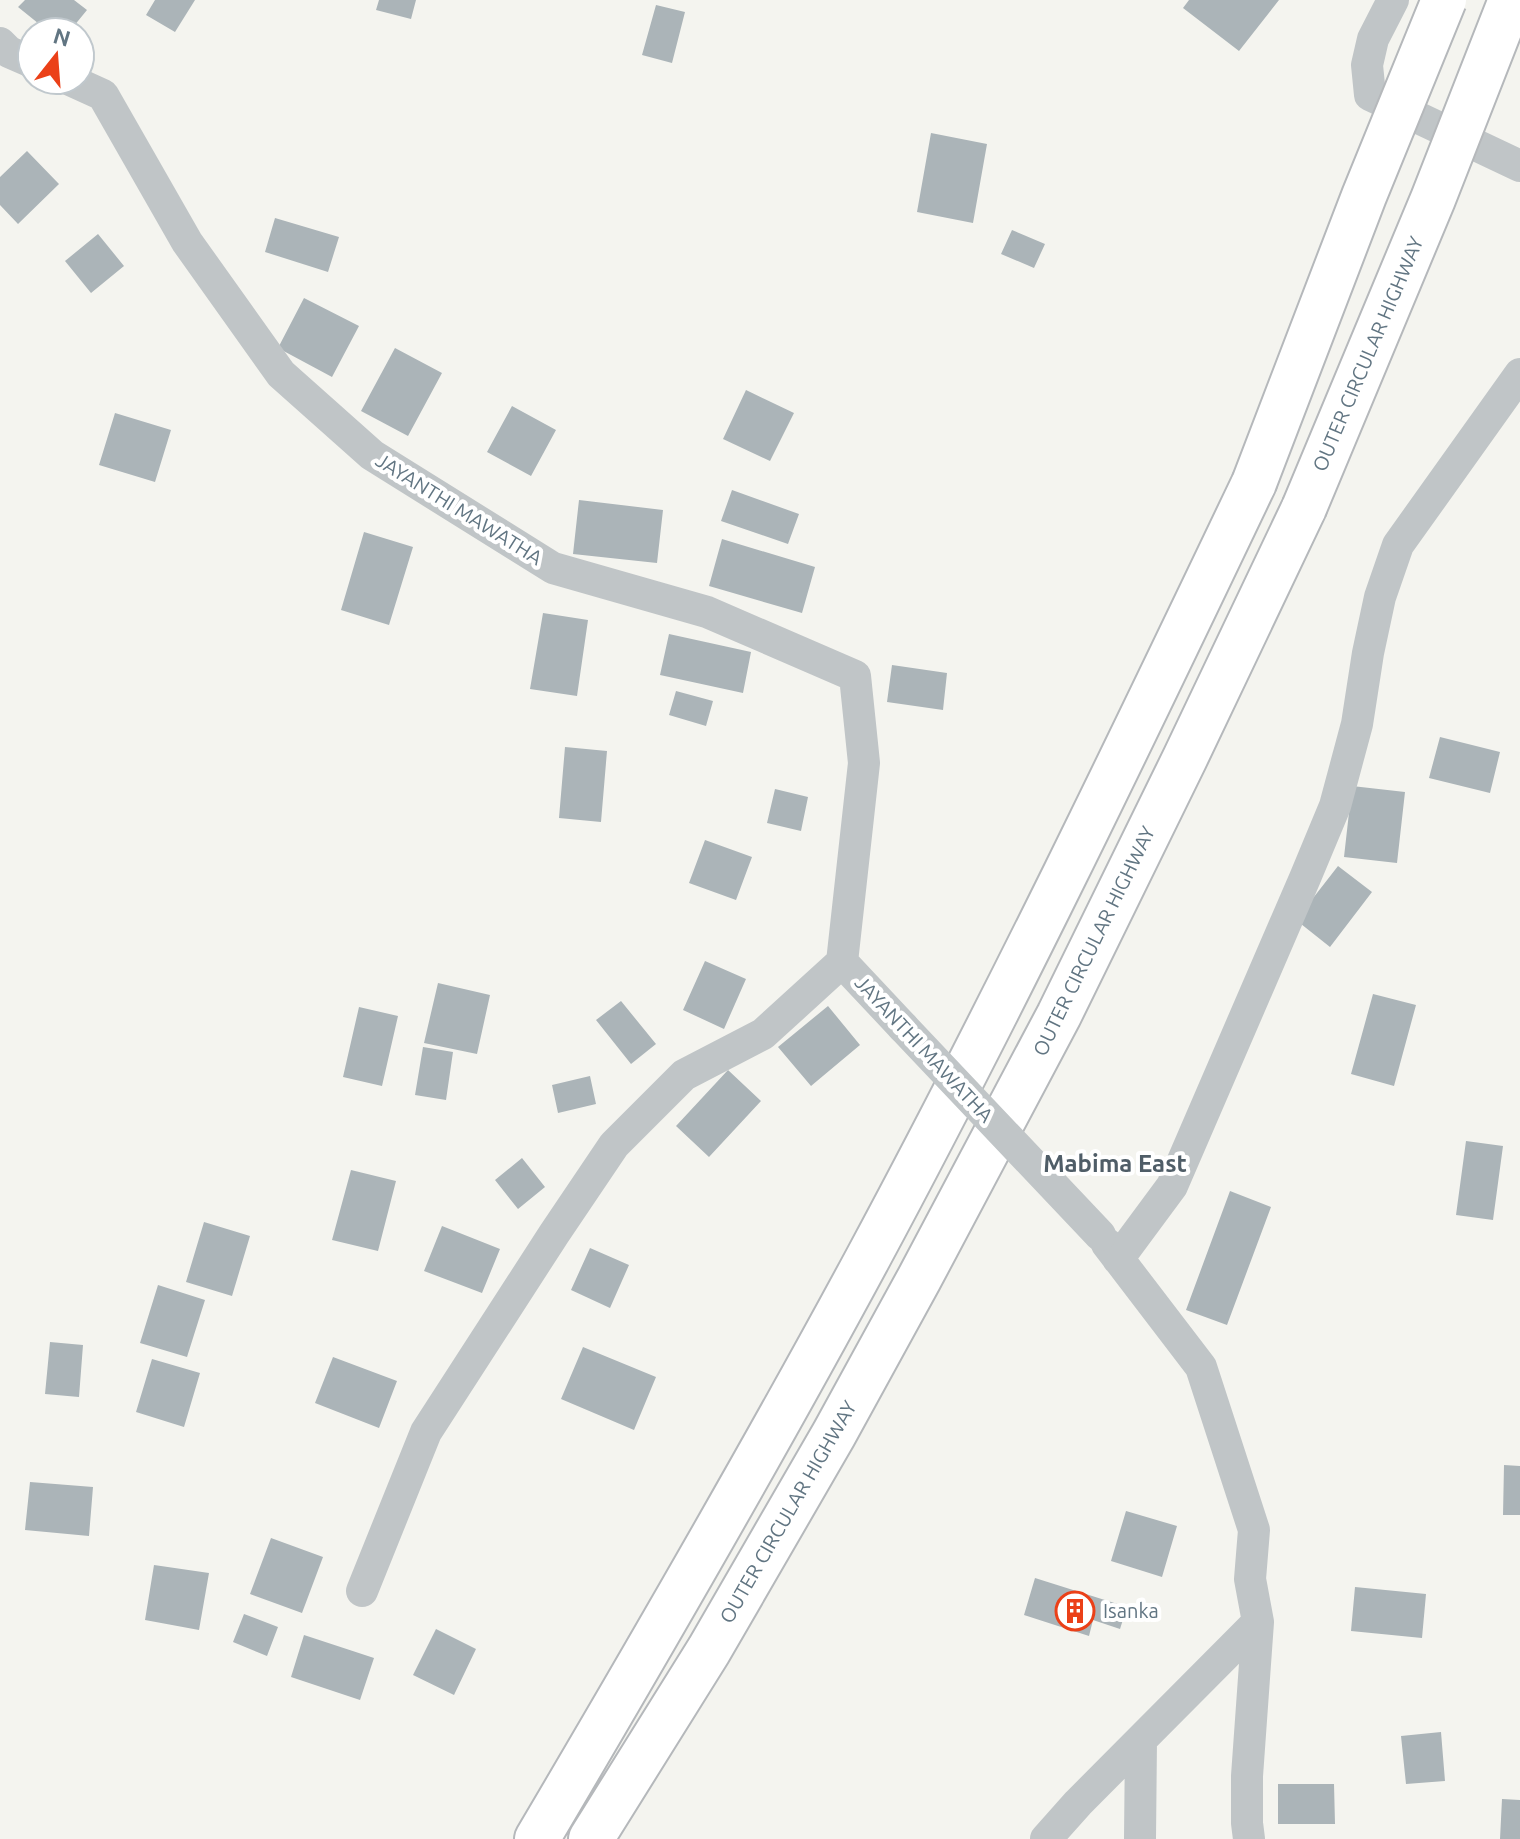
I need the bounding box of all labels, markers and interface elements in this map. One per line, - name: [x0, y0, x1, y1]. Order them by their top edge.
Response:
- north arrow: [16, 16, 96, 96]
- text: N: [50, 22, 74, 51]
- street label: OUTER CIRCULAR HIGHWAY: [1308, 233, 1428, 475]
- street label: JAYANTHI MAWATHA: [372, 448, 547, 569]
- street label: OUTER CIRCULAR HIGHWAY: [1028, 822, 1159, 1059]
- street label: JAYANTHI MAWATHA: [850, 971, 998, 1127]
- district label: Mabima East: [1043, 1150, 1187, 1177]
- street label: OUTER CIRCULAR HIGHWAY: [714, 1396, 861, 1627]
- building icon: Isanka: [1054, 1590, 1096, 1632]
- place label: Isanka: [1103, 1599, 1159, 1622]

